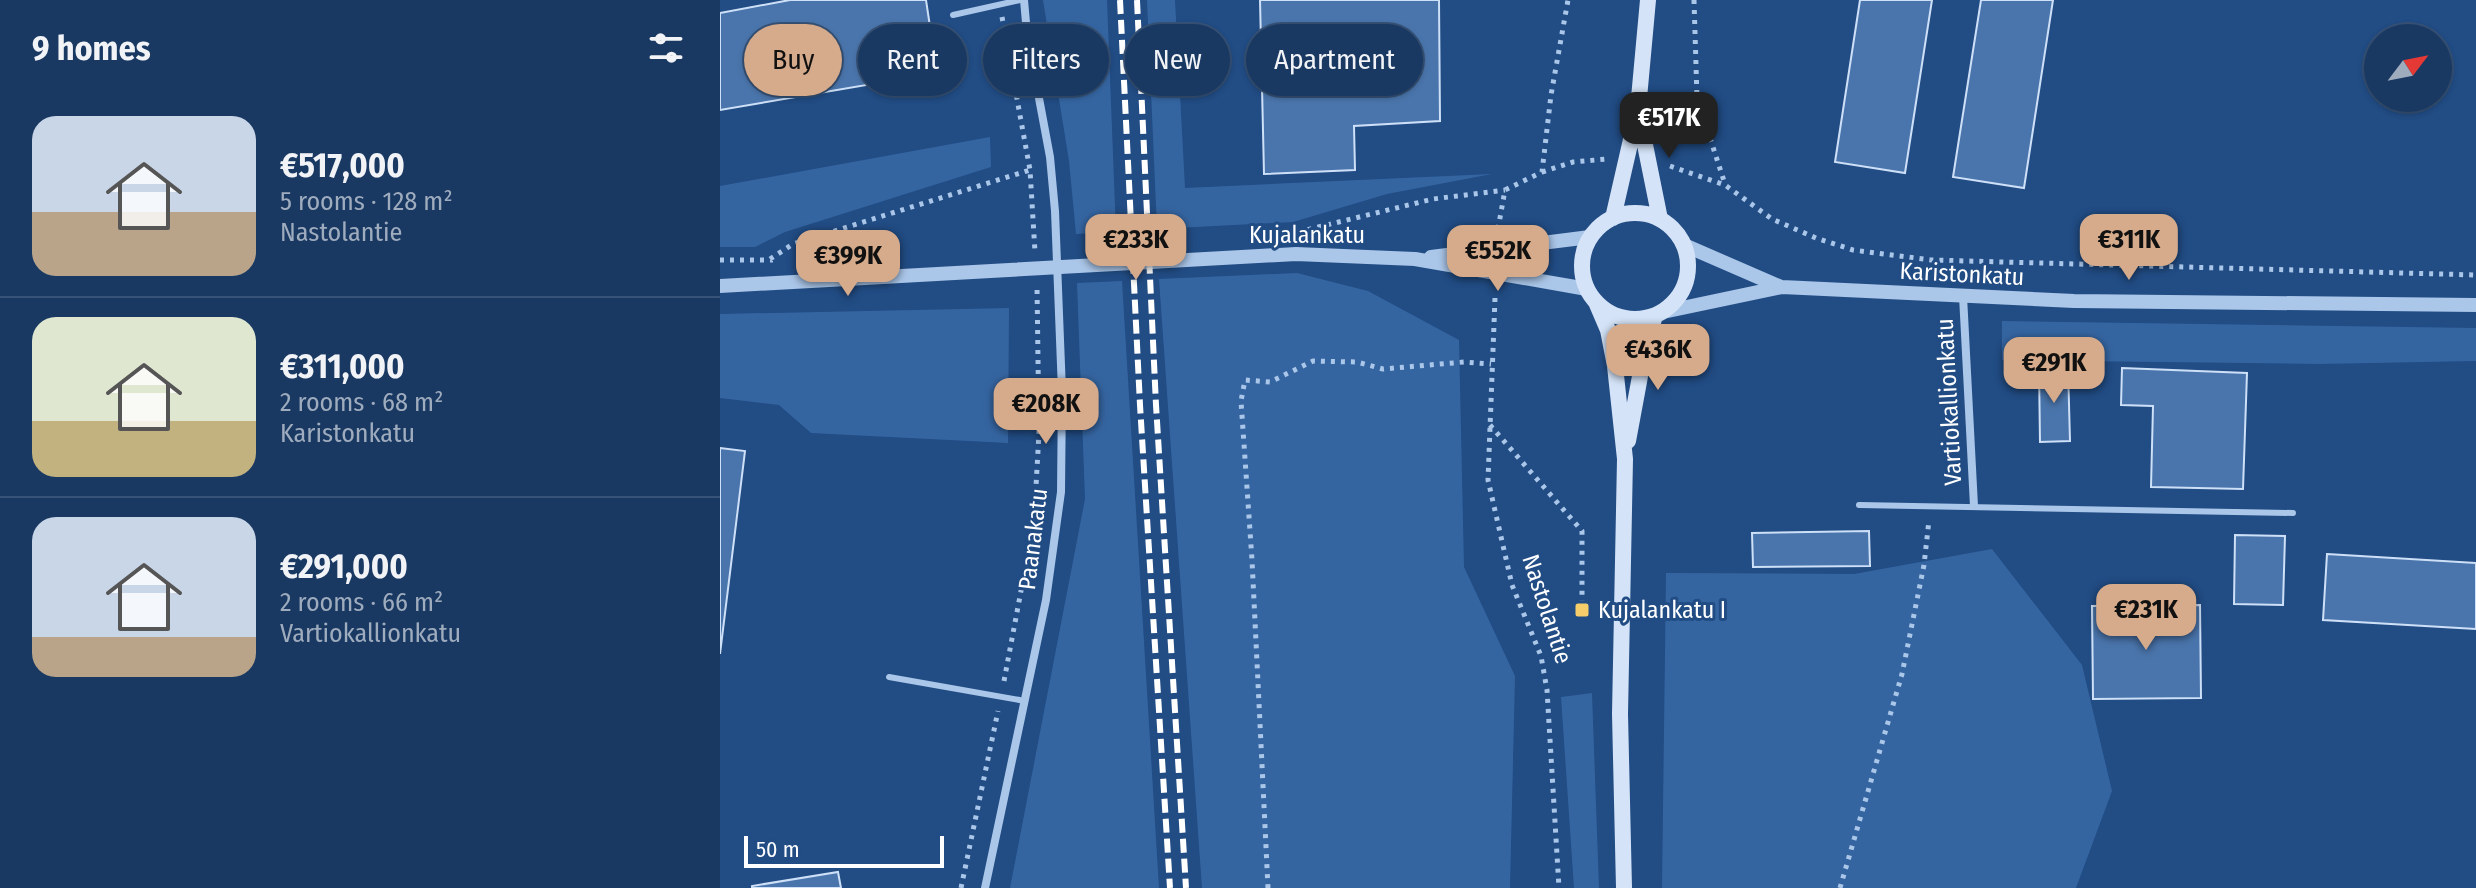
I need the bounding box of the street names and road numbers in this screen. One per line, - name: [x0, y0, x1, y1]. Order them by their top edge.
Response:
- street label: Kujalankatu: [1249, 221, 1365, 249]
- street label: Karistonkatu: [1899, 257, 2025, 291]
- street label: Vartiokallionkatu: [1931, 318, 1967, 486]
- street label: Paanakatu: [1013, 487, 1053, 591]
- street label: Nastolantie: [1516, 551, 1578, 667]

